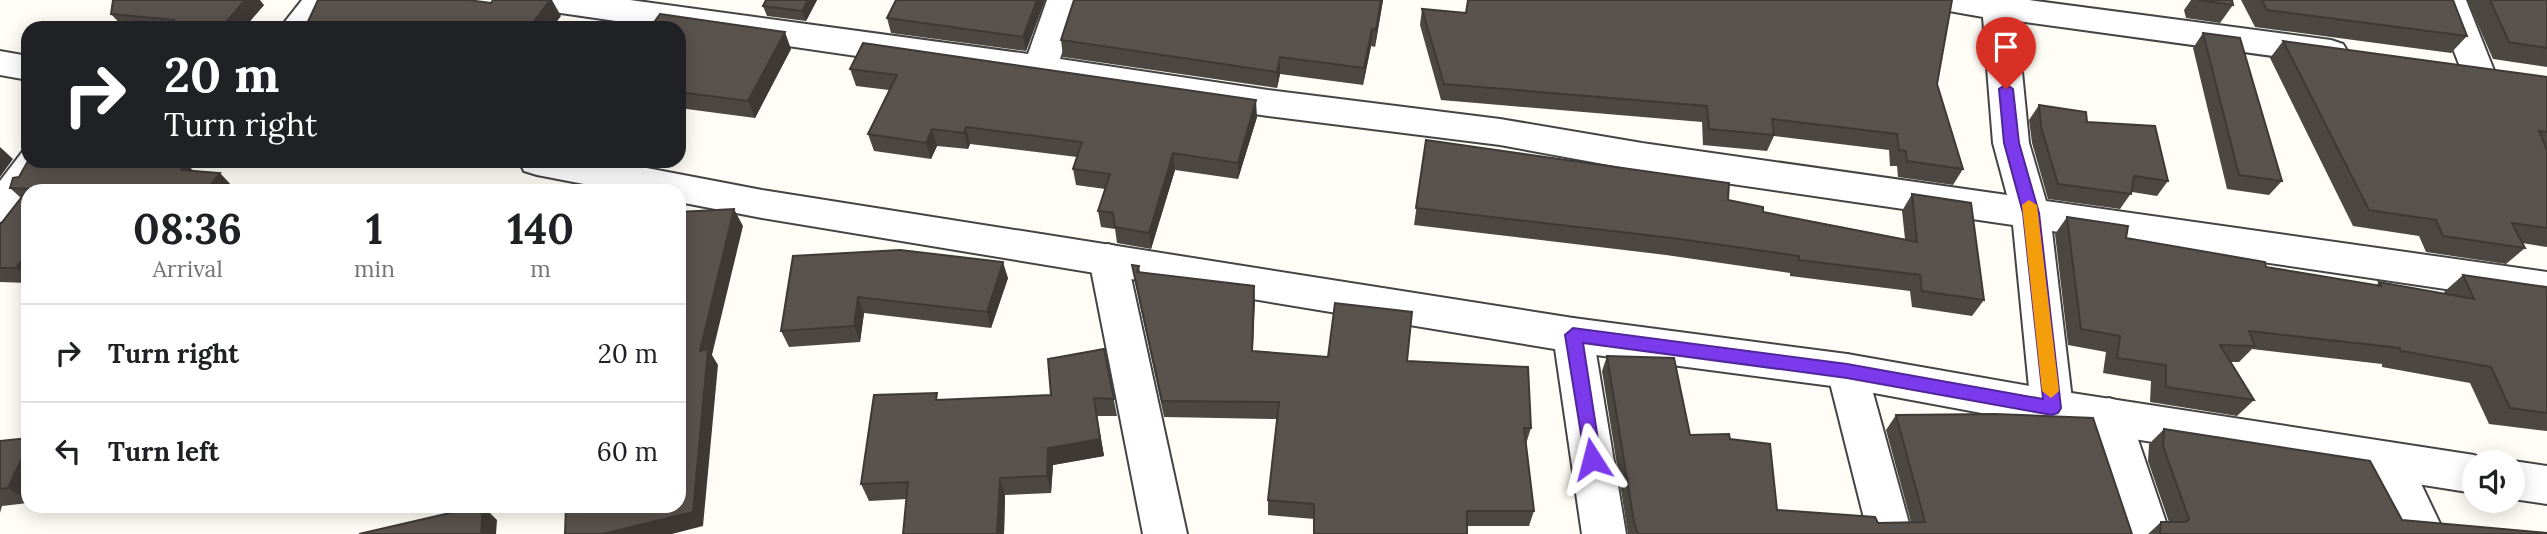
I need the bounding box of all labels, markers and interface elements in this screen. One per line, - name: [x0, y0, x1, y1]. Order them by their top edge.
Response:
- pin: [1976, 17, 2036, 89]
- icon: arrive: [1987, 28, 2025, 66]
- text: 20 m: [164, 43, 279, 105]
- icon: right: [49, 49, 140, 140]
- text: Turn right: [164, 104, 317, 145]
- text: 08:36: [133, 202, 242, 256]
- text: 1: [366, 202, 383, 256]
- text: 140: [507, 202, 574, 256]
- text: Arrival: [152, 254, 223, 283]
- text: min: [354, 254, 395, 283]
- text: m: [530, 254, 551, 283]
- icon: right: [49, 334, 87, 372]
- text: Turn right: [108, 337, 239, 370]
- text: 20 m: [598, 337, 658, 370]
- position arrow: [1555, 422, 1629, 496]
- icon: left: [49, 432, 87, 470]
- text: Turn left: [108, 435, 219, 468]
- text: 60 m: [597, 435, 658, 468]
- map controls: [2462, 450, 2525, 513]
- button: sound: [2462, 450, 2525, 513]

